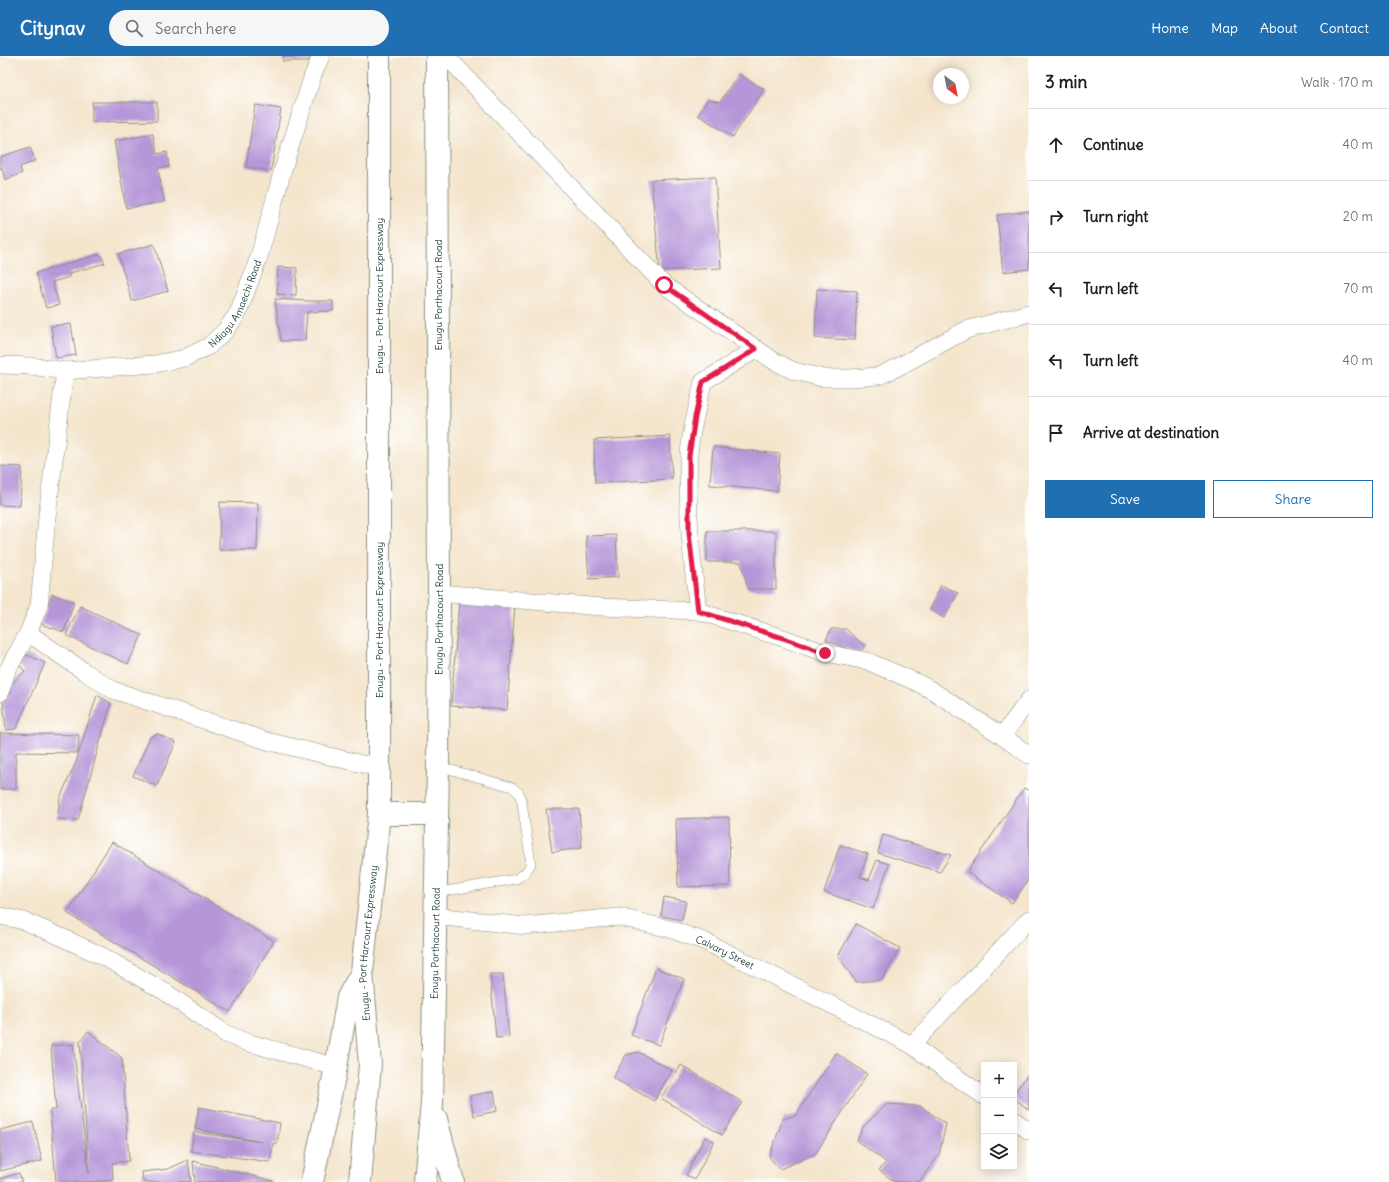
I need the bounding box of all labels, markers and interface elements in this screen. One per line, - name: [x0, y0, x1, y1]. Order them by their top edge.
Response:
- search box: [109, 10, 389, 46]
- text: Citynav: [20, 16, 85, 40]
- icon: search: [123, 17, 145, 39]
- text: Search here: [155, 19, 236, 38]
- text: Home: [1151, 19, 1189, 37]
- text: Map: [1211, 19, 1238, 37]
- text: About: [1260, 19, 1298, 37]
- text: Contact: [1320, 19, 1369, 37]
- north arrow: [933, 68, 969, 104]
- text: 3 min: [1045, 71, 1087, 93]
- text: Walk · 170 m: [1301, 74, 1373, 91]
- icon: ahead: [1045, 134, 1067, 156]
- text: Continue: [1083, 135, 1144, 154]
- text: 40 m: [1342, 136, 1373, 153]
- icon: right: [1045, 206, 1067, 228]
- text: Turn right: [1083, 207, 1148, 226]
- text: 20 m: [1343, 208, 1373, 225]
- street label: Enugu - Port Harcourt Expressway: [373, 218, 386, 374]
- street label: Enugu Porthacourt Road: [432, 239, 445, 351]
- street label: Ndiagu Amaechi Road: [206, 258, 264, 350]
- route start: [655, 276, 673, 294]
- icon: left: [1045, 278, 1067, 300]
- text: Turn left: [1083, 279, 1138, 298]
- text: 70 m: [1344, 280, 1373, 297]
- icon: left: [1045, 350, 1067, 372]
- text: Turn left: [1083, 351, 1138, 370]
- text: 40 m: [1342, 352, 1373, 369]
- icon: arrive: [1045, 422, 1067, 444]
- text: Arrive at destination: [1083, 423, 1219, 442]
- button: Save: [1045, 480, 1205, 518]
- button: Share: [1213, 480, 1373, 518]
- street label: Enugu - Port Harcourt Expressway: [373, 542, 386, 698]
- street label: Enugu Porthacourt Road: [433, 564, 446, 675]
- route end: [816, 644, 834, 662]
- street label: Enugu - Port Harcourt Expressway: [356, 865, 380, 1021]
- street label: Enugu Porthacourt Road: [428, 887, 443, 999]
- street label: Calvary Street: [694, 933, 757, 972]
- map controls: [981, 1062, 1017, 1170]
- button: +: [981, 1062, 1017, 1098]
- button: −: [981, 1098, 1017, 1134]
- button: layers: [981, 1134, 1017, 1170]

